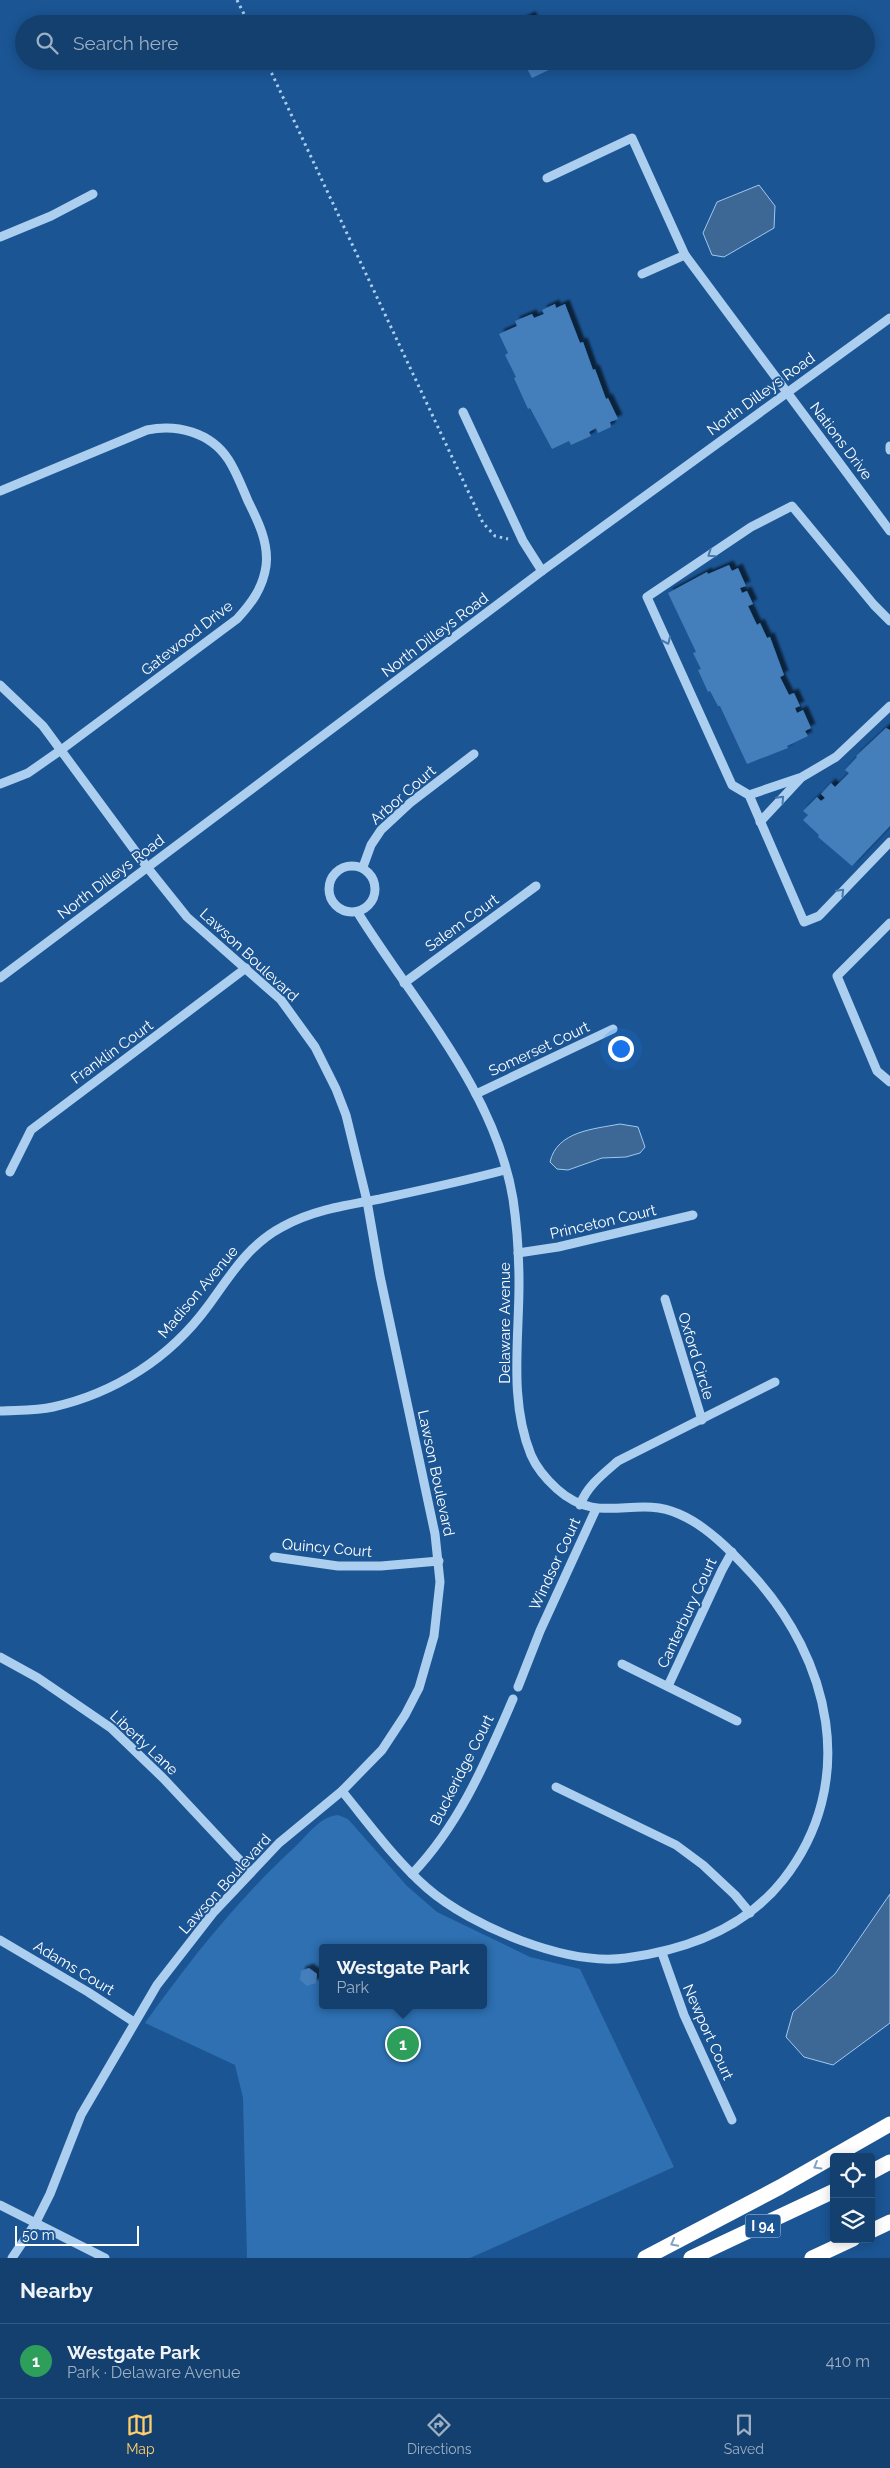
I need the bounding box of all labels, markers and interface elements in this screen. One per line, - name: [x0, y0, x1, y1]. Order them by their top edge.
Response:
- search box: [15, 15, 875, 70]
- icon: search: [33, 29, 61, 57]
- text: Search here: [73, 32, 179, 54]
- street label: North Dilleys Road: [704, 349, 818, 439]
- street label: Nations Drive: [806, 399, 876, 483]
- one-way arrow: [707, 548, 717, 557]
- street label: North Dilleys Road: [378, 589, 492, 681]
- street label: Gatewood Drive: [138, 597, 236, 679]
- one-way arrow: [661, 636, 671, 645]
- street label: Arbor Court: [367, 762, 439, 828]
- one-way arrow: [775, 796, 784, 805]
- street label: North Dilleys Road: [54, 831, 168, 923]
- one-way arrow: [835, 889, 844, 898]
- street label: Salem Court: [422, 890, 502, 956]
- street label: Lawson Boulevard: [196, 905, 302, 1005]
- street label: Franklin Court: [68, 1016, 156, 1088]
- street label: Somerset Court: [486, 1018, 592, 1080]
- your location: [608, 1036, 634, 1062]
- street label: Princeton Court: [548, 1201, 658, 1243]
- street label: Madison Avenue: [154, 1242, 242, 1342]
- street label: Delaware Avenue: [496, 1262, 514, 1384]
- street label: Oxford Circle: [674, 1310, 718, 1402]
- street label: Lawson Boulevard: [414, 1408, 458, 1538]
- street label: Windsor Court: [526, 1515, 584, 1613]
- street label: Quincy Court: [281, 1535, 373, 1561]
- street label: Canterbury Court: [654, 1555, 720, 1671]
- street label: Liberty Lane: [106, 1707, 182, 1779]
- street label: Buckeridge Court: [426, 1712, 498, 1828]
- street label: Lawson Boulevard: [175, 1830, 275, 1938]
- street label: Adams Court: [30, 1937, 118, 1999]
- popup: [319, 1944, 487, 2009]
- text: Westgate Park: [336, 1956, 470, 1978]
- text: Park: [336, 1978, 369, 1997]
- street label: Newport Court: [679, 1981, 737, 2083]
- pin: 1: [387, 2025, 419, 2063]
- map controls: [830, 2153, 875, 2243]
- button: locate: [830, 2153, 875, 2198]
- one-way arrow: [814, 2159, 823, 2169]
- button: layers: [830, 2198, 875, 2243]
- road number: I 94: [746, 2214, 780, 2238]
- scale bar: [15, 2223, 139, 2246]
- text: 50 m: [22, 2227, 55, 2243]
- one-way arrow: [670, 2237, 679, 2247]
- text: Nearby: [20, 2278, 93, 2303]
- text: Westgate Park: [67, 2341, 200, 2363]
- text: 1: [32, 2352, 40, 2371]
- text: 410 m: [826, 2352, 870, 2371]
- text: Park · Delaware Avenue: [67, 2363, 241, 2382]
- tab: Map: [126, 2411, 155, 2457]
- tab: Directions: [407, 2411, 472, 2457]
- tab: Saved: [724, 2411, 764, 2457]

